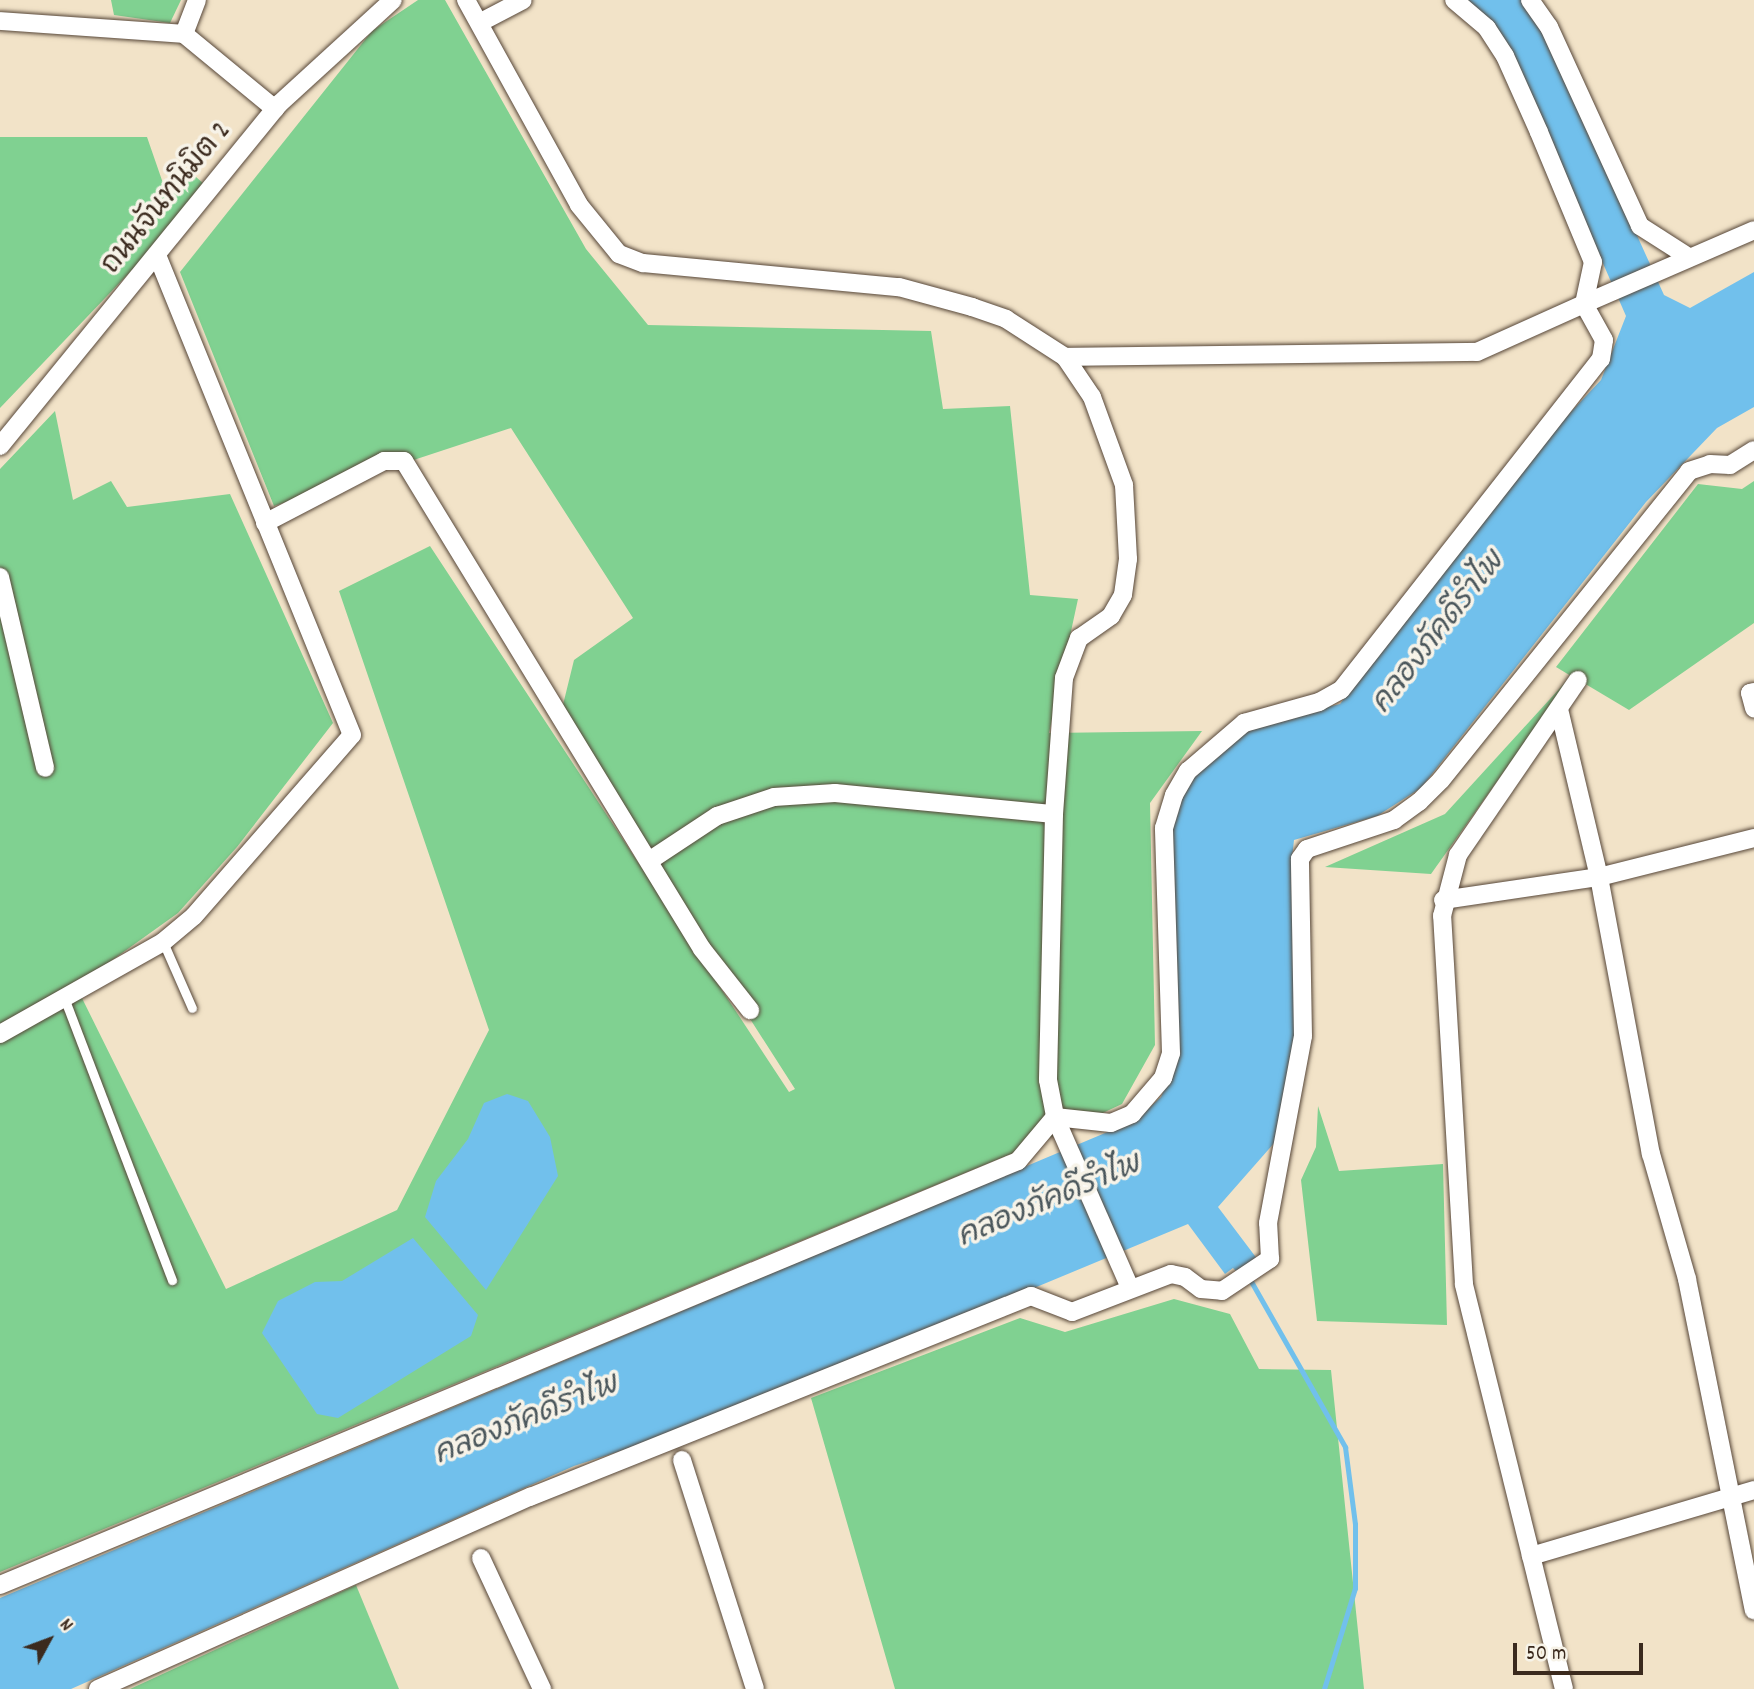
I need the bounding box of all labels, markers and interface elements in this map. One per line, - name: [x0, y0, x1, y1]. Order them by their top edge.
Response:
- street label: ถนนจันทนิมิต 2: [96, 116, 240, 282]
- water label: คลองภัคดีรำไพ: [1366, 546, 1514, 722]
- water label: คลองภัคดีรำไพ: [953, 1148, 1147, 1258]
- water label: คลองภัคดีรำไพ: [430, 1369, 624, 1475]
- north arrow: [14, 1605, 84, 1675]
- text: N: [52, 1613, 78, 1638]
- scale bar: [1516, 1630, 1646, 1674]
- text: 50 m: [1526, 1640, 1566, 1670]

